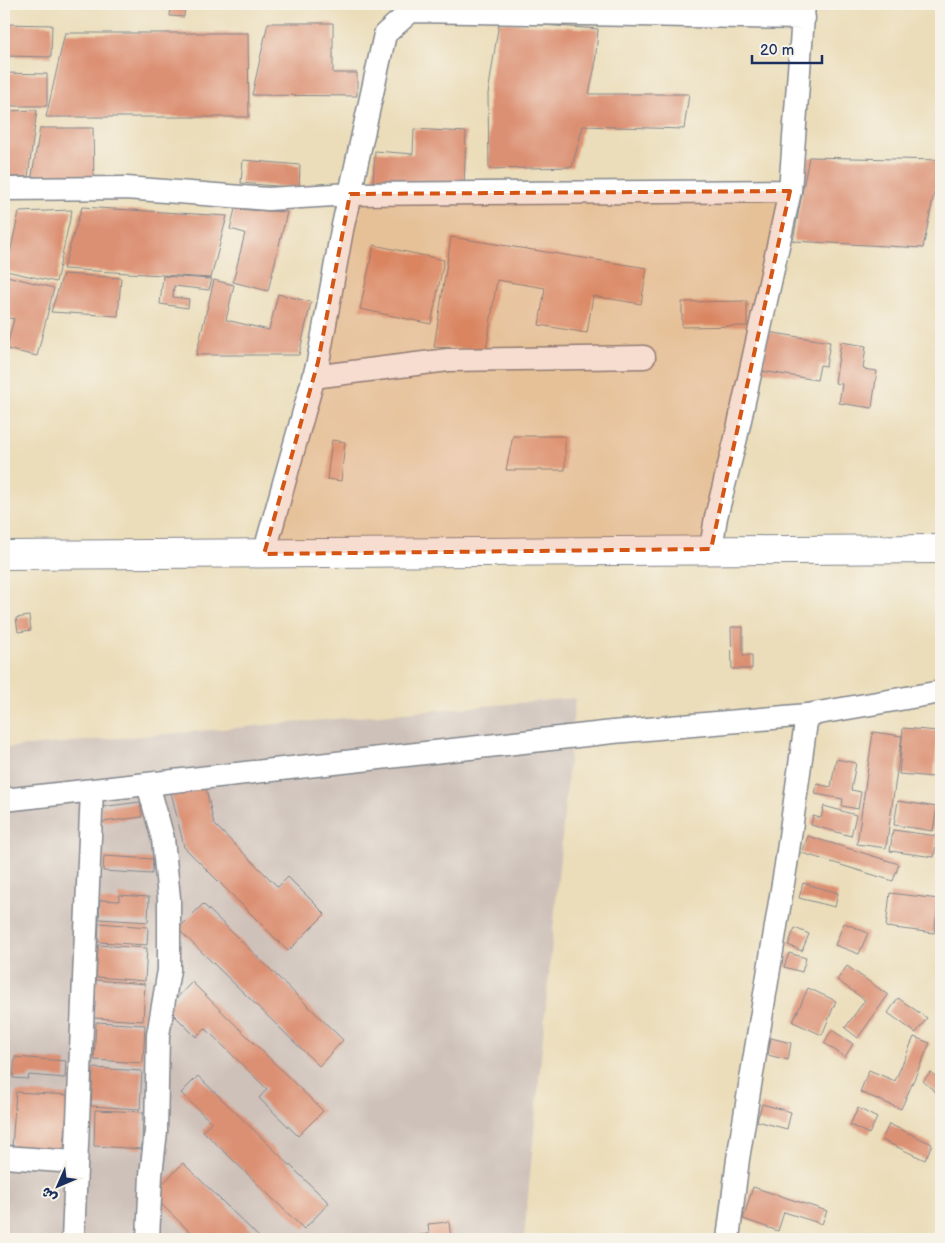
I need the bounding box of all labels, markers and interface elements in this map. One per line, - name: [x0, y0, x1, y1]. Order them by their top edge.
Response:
- scale bar: [752, 32, 822, 64]
- text: 20 m: [760, 41, 794, 60]
- north arrow: [32, 1160, 82, 1210]
- text: ش: [38, 1183, 61, 1206]

